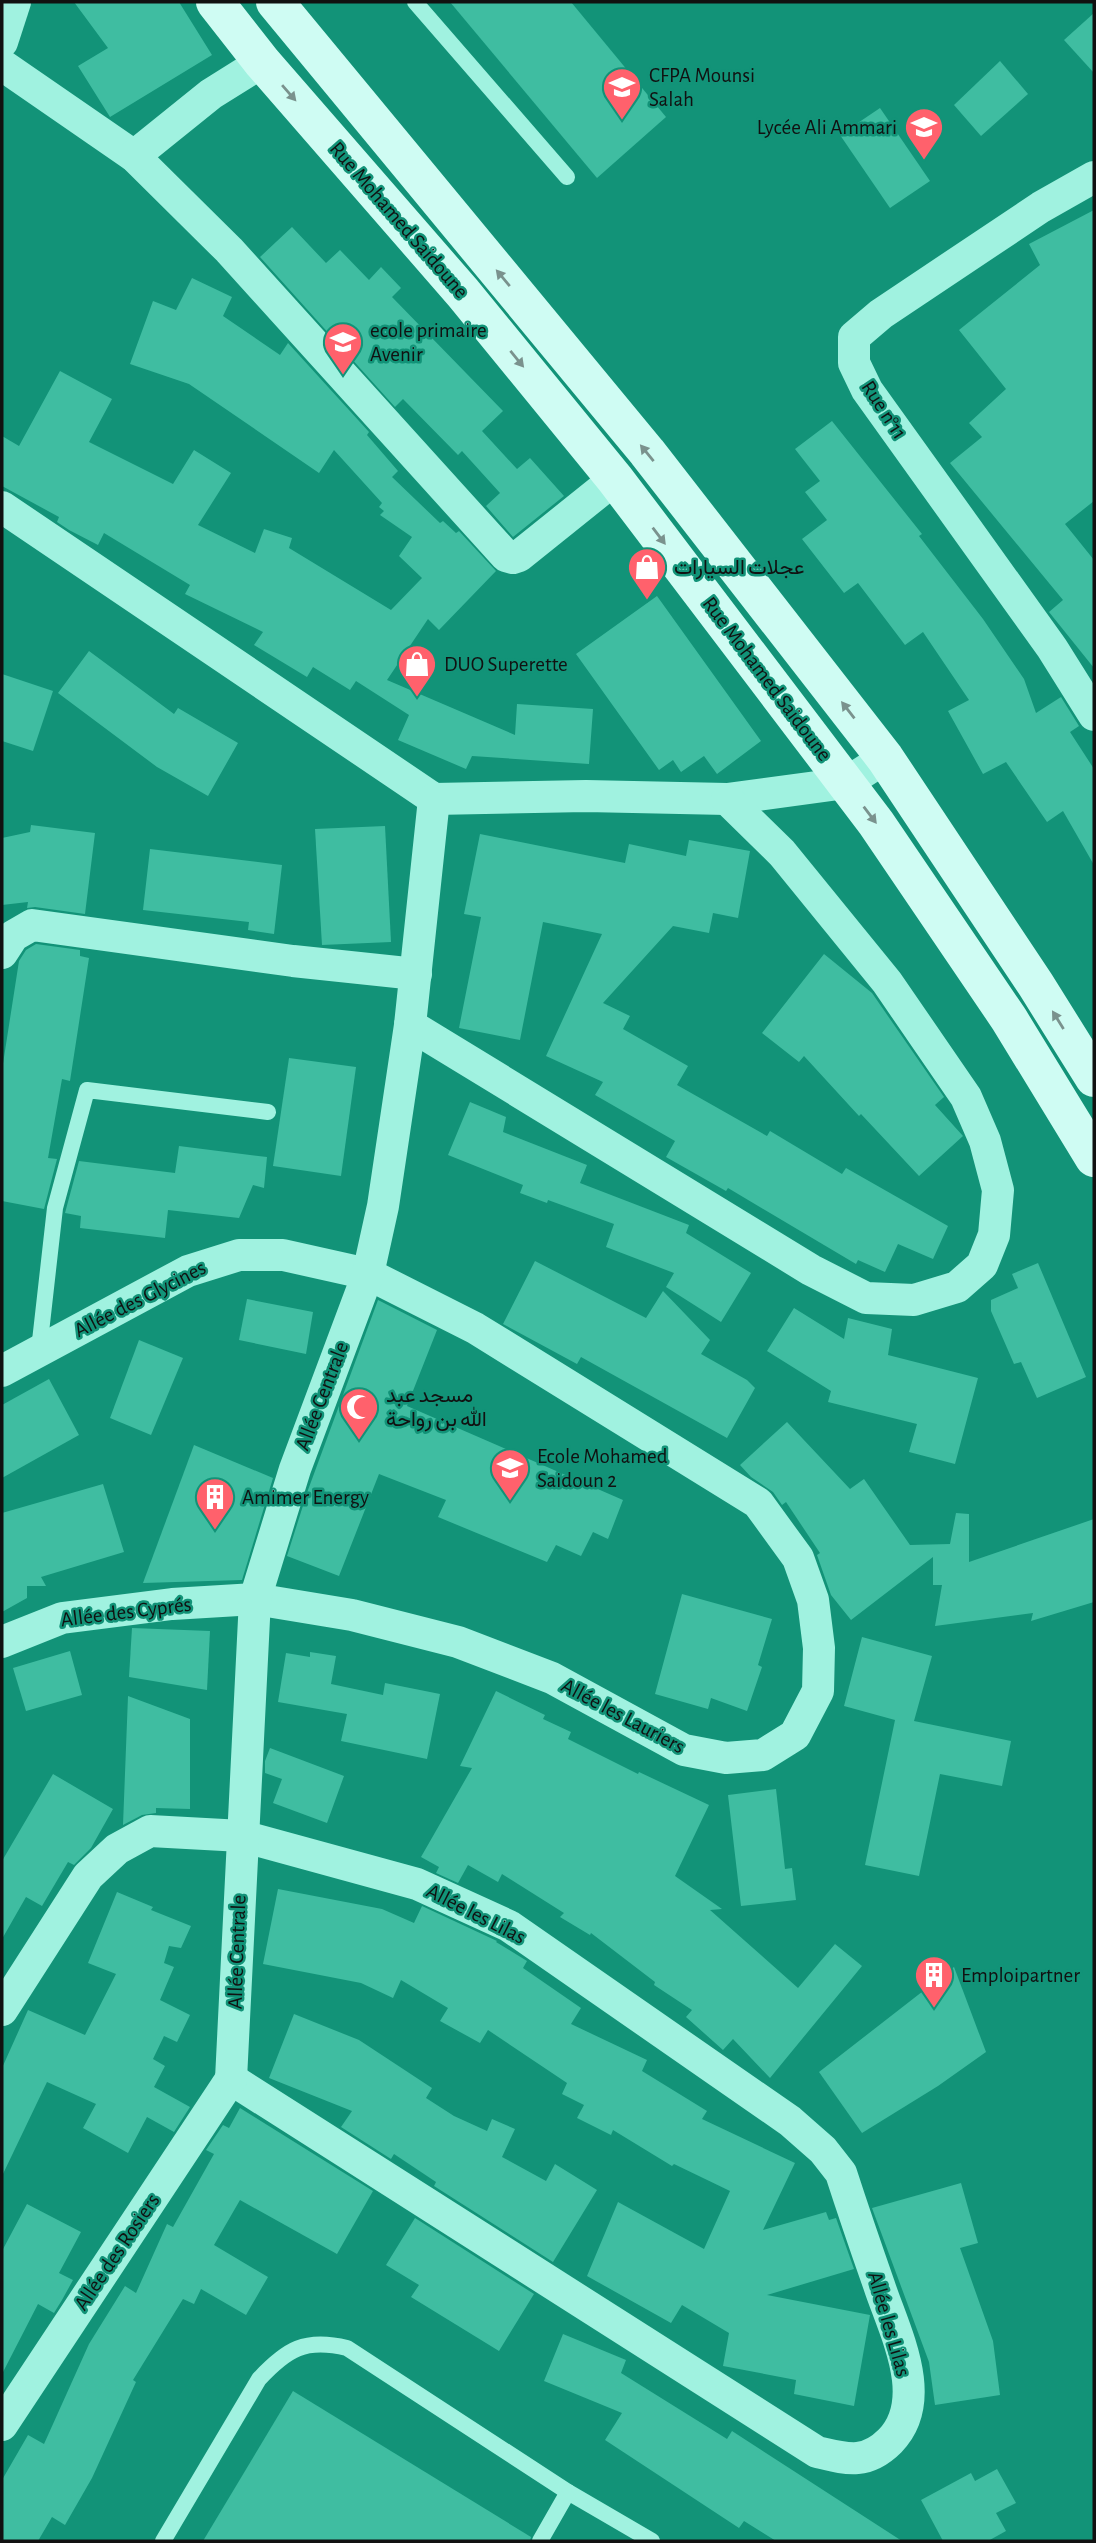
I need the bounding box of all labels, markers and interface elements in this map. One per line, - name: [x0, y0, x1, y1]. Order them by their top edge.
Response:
- place label: CFPA Mounsi Salah: [649, 65, 755, 110]
- school or university icon: CFPA Mounsi Salah: [601, 66, 643, 121]
- one-way arrow: [281, 84, 297, 102]
- school or university icon: Lycée Ali Ammari: [903, 106, 945, 161]
- place label: Lycée Ali Ammari: [757, 117, 897, 138]
- street label: Rue Mohamed Saidoune: [326, 138, 472, 302]
- one-way arrow: [495, 269, 510, 287]
- place label: ecole primaire Avenir: [370, 320, 487, 365]
- school or university icon: ecole primaire Avenir: [322, 321, 364, 376]
- one-way arrow: [509, 349, 524, 367]
- street label: Rue n°11: [857, 377, 911, 443]
- one-way arrow: [640, 445, 655, 463]
- one-way arrow: [651, 527, 665, 545]
- shop icon: عجلات السيارات: [626, 546, 668, 601]
- place label: عجلات السيارات: [674, 557, 805, 580]
- street label: Rue Mohamed Saidoune: [699, 593, 835, 765]
- shop icon: DUO Superette: [396, 643, 438, 698]
- place label: DUO Superette: [444, 654, 568, 675]
- one-way arrow: [841, 701, 855, 719]
- one-way arrow: [863, 806, 877, 824]
- one-way arrow: [1052, 1010, 1065, 1029]
- street label: Allée des Glycines: [71, 1257, 209, 1341]
- street label: Allée Centrale: [292, 1339, 352, 1453]
- place label: مسجد عبد الله بن رواحة: [386, 1385, 487, 1432]
- mosque icon: مسجد عبد الله بن رواحة: [338, 1386, 380, 1441]
- place label: Ecole Mohamed Saidoun 2: [537, 1446, 668, 1491]
- school or university icon: Ecole Mohamed Saidoun 2: [489, 1447, 531, 1502]
- building icon: Amimer Energy: [194, 1476, 236, 1531]
- place label: Amimer Energy: [242, 1487, 369, 1508]
- street label: Allée des Cyprés: [59, 1594, 193, 1630]
- street label: Allée les Lauriers: [558, 1675, 688, 1757]
- street label: Allée les Lilas: [423, 1880, 529, 1948]
- street label: Allée Centrale: [225, 1895, 249, 2009]
- building icon: Emploipartner: [913, 1954, 955, 2009]
- place label: Emploipartner: [961, 1965, 1080, 1986]
- street label: Allée des Rosiers: [70, 2190, 164, 2314]
- street label: Allée les Lilas: [864, 2269, 914, 2379]

